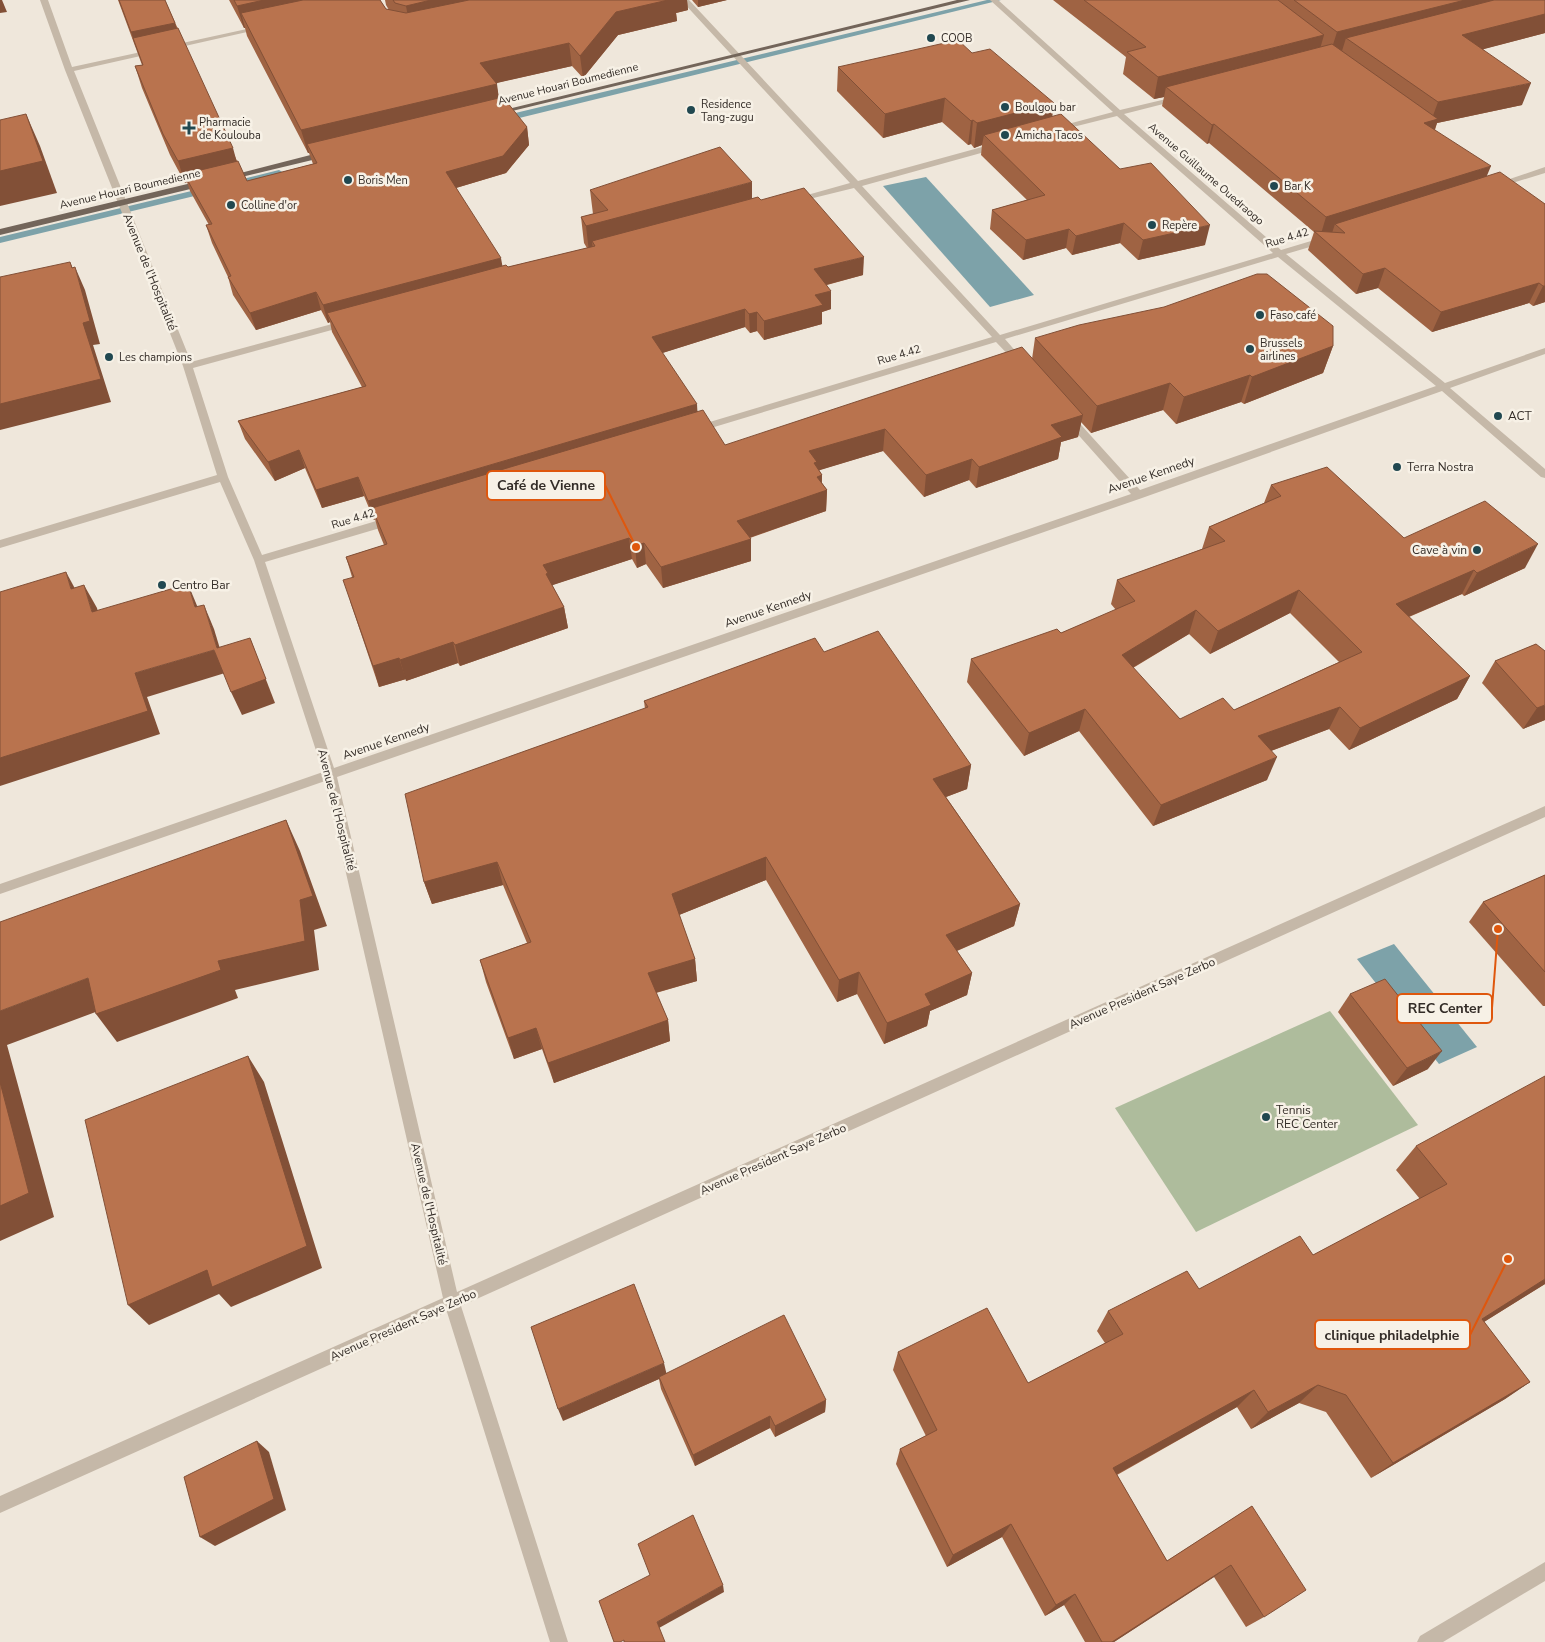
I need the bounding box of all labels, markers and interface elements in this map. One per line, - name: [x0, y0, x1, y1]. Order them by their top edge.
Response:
- place label: COOB: [941, 31, 972, 46]
- marker: COOB: [925, 32, 937, 44]
- street label: Avenue Houari Boumedienne: [496, 59, 640, 109]
- place label: Residence Tang-zugu: [701, 97, 754, 125]
- place label: Boulgou bar: [1015, 100, 1076, 115]
- marker: Boulgou bar: [999, 101, 1011, 113]
- marker: Residence Tang-zugu: [685, 104, 697, 116]
- place label: Pharmacie de Koulouba: [199, 115, 261, 143]
- street label: Avenue Guillaume Ouedraogo: [1145, 120, 1267, 228]
- marker: Pharmacie de Koulouba: [183, 122, 195, 134]
- place label: Amicha Tacos: [1015, 128, 1083, 143]
- marker: Amicha Tacos: [999, 129, 1011, 141]
- street label: Avenue Houari Boumedienne: [58, 165, 202, 213]
- place label: Boris Men: [358, 173, 408, 188]
- marker: Boris Men: [342, 174, 354, 186]
- place label: Bar K: [1284, 179, 1312, 194]
- marker: Bar K: [1268, 180, 1280, 192]
- place label: Colline d'or: [241, 198, 297, 213]
- marker: Colline d'or: [225, 199, 237, 211]
- street label: Avenue de l'Hospitalité: [119, 211, 181, 333]
- place label: Repère: [1162, 218, 1197, 233]
- marker: Repère: [1146, 219, 1158, 231]
- street label: Rue 4.42: [1264, 224, 1310, 252]
- place label: Faso café: [1270, 308, 1316, 323]
- marker: Faso café: [1254, 309, 1266, 321]
- place label: Brussels airlines: [1260, 336, 1302, 364]
- street label: Rue 4.42: [876, 341, 922, 369]
- marker: Brussels airlines: [1244, 343, 1256, 355]
- place label: Les champions: [119, 350, 192, 365]
- marker: Les champions: [103, 351, 115, 363]
- place label: ACT: [1508, 408, 1533, 424]
- marker: ACT: [1492, 410, 1504, 422]
- street label: Avenue Kennedy: [1105, 452, 1197, 497]
- place label: Terra Nostra: [1407, 459, 1474, 475]
- marker: Terra Nostra: [1391, 461, 1403, 473]
- callout: Café de Vienne: [487, 471, 605, 500]
- text: Café de Vienne: [497, 476, 595, 495]
- street label: Rue 4.42: [330, 505, 376, 533]
- place label: Cave à vin: [1412, 542, 1467, 558]
- marker: Cave à vin: [1471, 544, 1483, 556]
- place label: Centro Bar: [172, 577, 231, 593]
- marker: Centro Bar: [156, 579, 168, 591]
- street label: Avenue Kennedy: [722, 586, 814, 631]
- street label: Avenue Kennedy: [340, 718, 432, 763]
- street label: Avenue de l'Hospitalité: [314, 747, 360, 873]
- street label: Avenue President Saye Zerbo: [1066, 953, 1218, 1033]
- callout: REC Center: [1397, 994, 1492, 1023]
- text: REC Center: [1408, 999, 1483, 1018]
- place label: Tennis REC Center: [1276, 1102, 1339, 1132]
- marker: Tennis REC Center: [1260, 1111, 1272, 1123]
- street label: Avenue President Saye Zerbo: [697, 1119, 849, 1199]
- street label: Avenue de l'Hospitalité: [407, 1141, 451, 1267]
- street label: Avenue President Saye Zerbo: [327, 1285, 479, 1365]
- callout: clinique philadelphie: [1315, 1320, 1470, 1349]
- text: clinique philadelphie: [1325, 1326, 1460, 1345]

